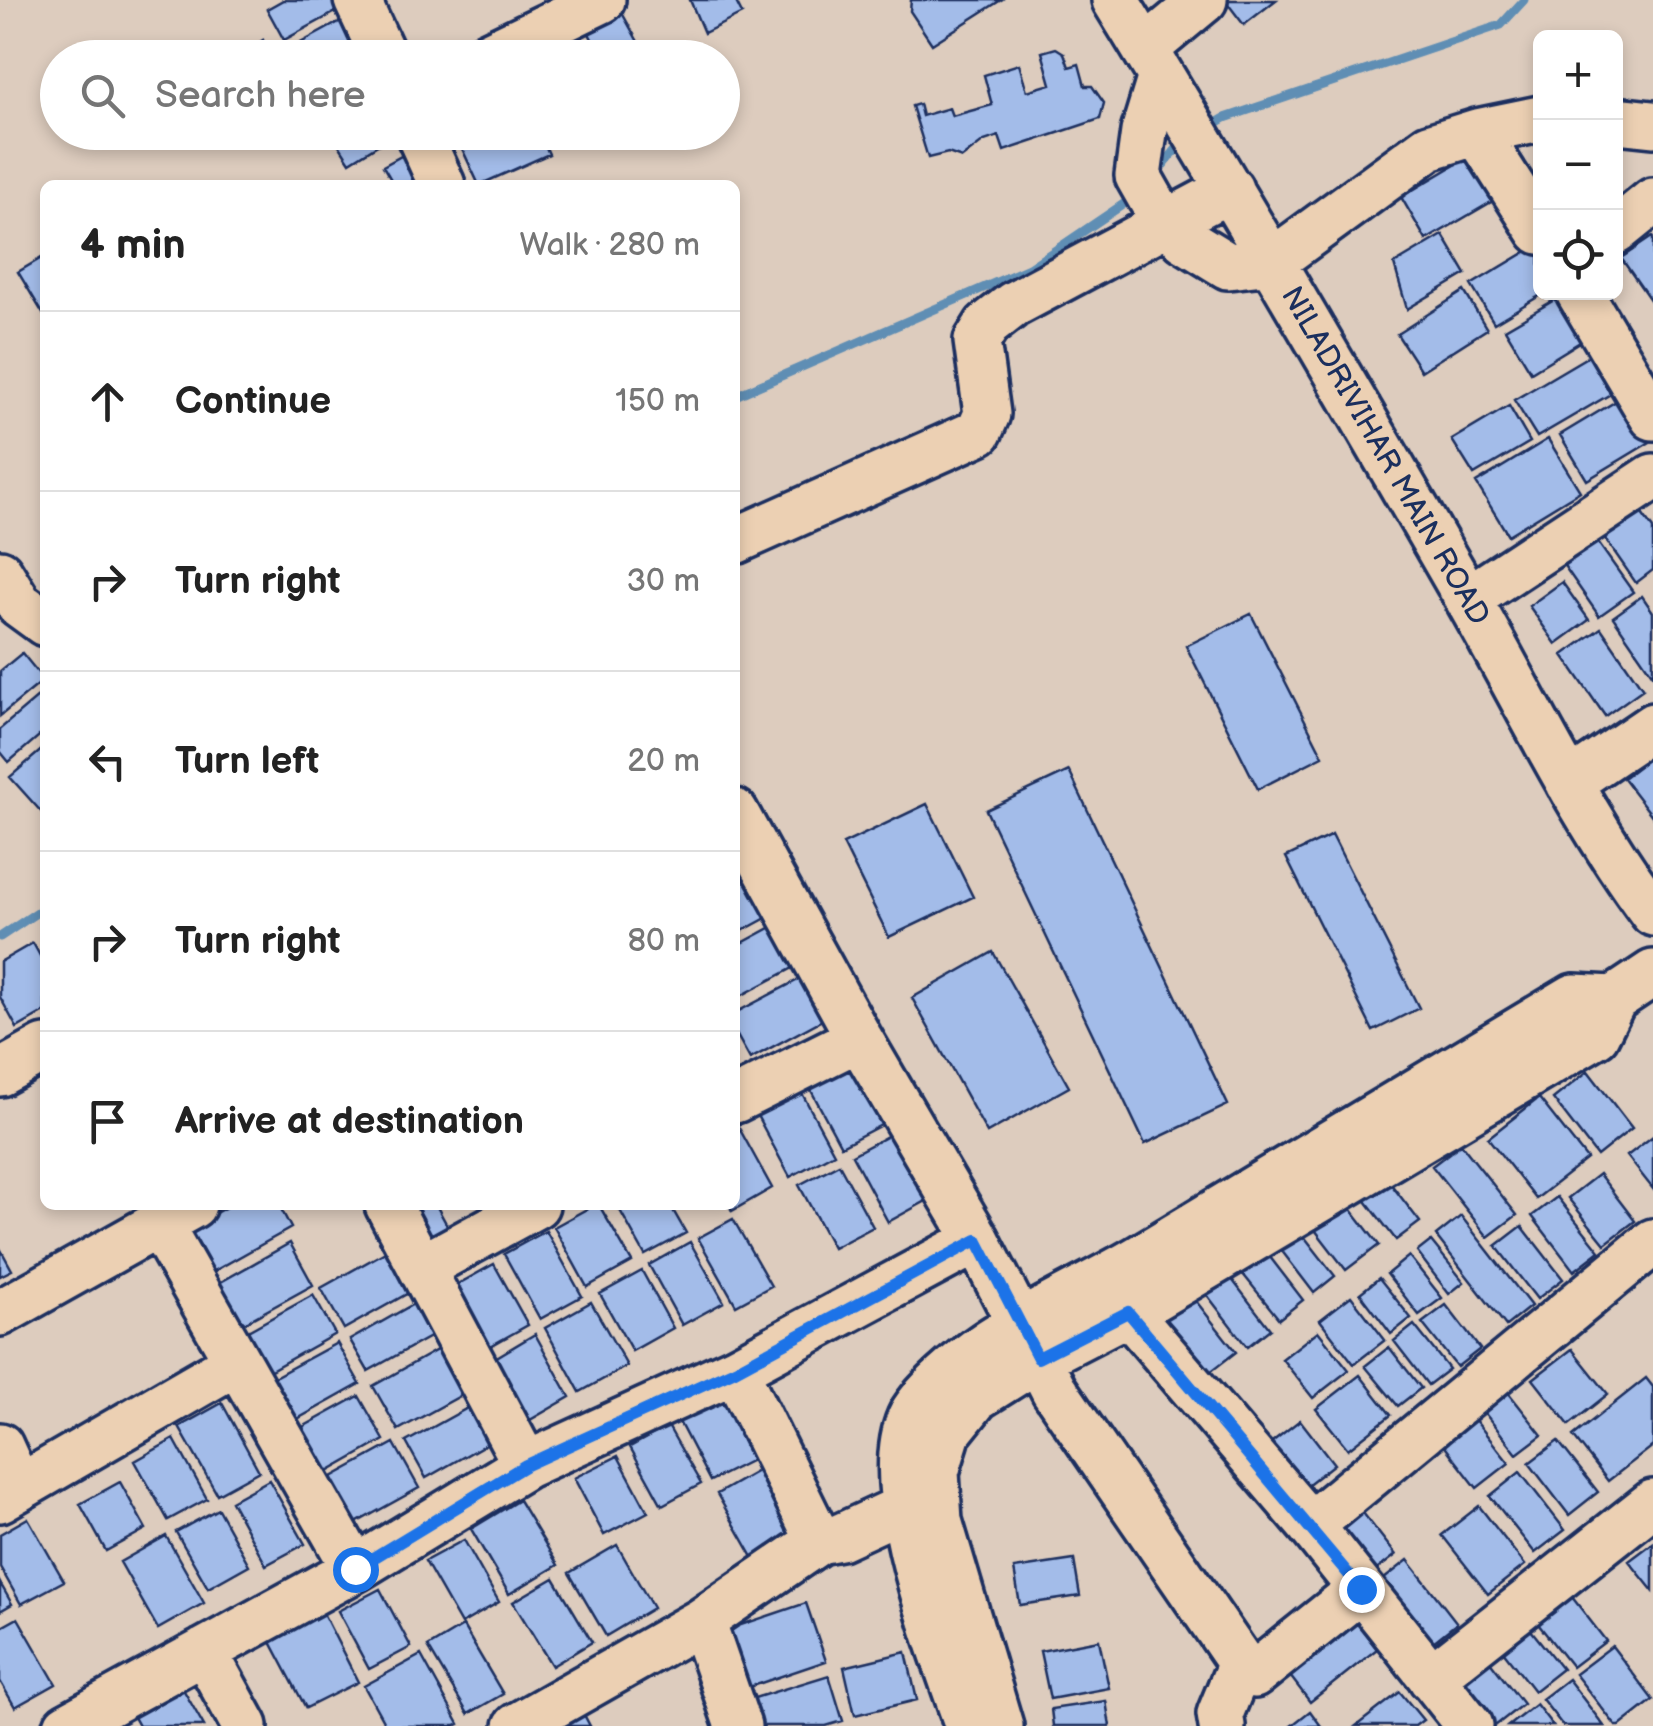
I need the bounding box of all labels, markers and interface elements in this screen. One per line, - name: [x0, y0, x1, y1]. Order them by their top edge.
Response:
- map controls: [1533, 30, 1623, 300]
- button: +: [1533, 30, 1623, 120]
- search box: [40, 40, 740, 150]
- icon: search: [75, 68, 130, 123]
- text: Search here: [155, 73, 366, 118]
- button: −: [1533, 120, 1623, 210]
- button: locate: [1533, 210, 1623, 300]
- text: 4 min: [80, 220, 186, 271]
- text: Walk · 280 m: [519, 226, 700, 265]
- street label: NILADRIVIHAR MAIN ROAD: [1273, 280, 1497, 632]
- icon: ahead: [80, 374, 135, 429]
- text: Continue: [175, 379, 331, 424]
- text: 150 m: [615, 382, 700, 421]
- icon: right: [80, 554, 135, 609]
- text: Turn right: [175, 559, 340, 604]
- text: 30 m: [626, 562, 700, 601]
- icon: left: [80, 734, 135, 789]
- text: Turn left: [175, 739, 319, 784]
- text: 20 m: [627, 742, 700, 781]
- icon: right: [80, 914, 135, 969]
- text: Turn right: [175, 919, 340, 964]
- text: 80 m: [627, 922, 700, 961]
- icon: arrive: [80, 1094, 135, 1149]
- text: Arrive at destination: [175, 1099, 524, 1144]
- route start: [333, 1547, 379, 1593]
- route end: [1339, 1567, 1385, 1613]

